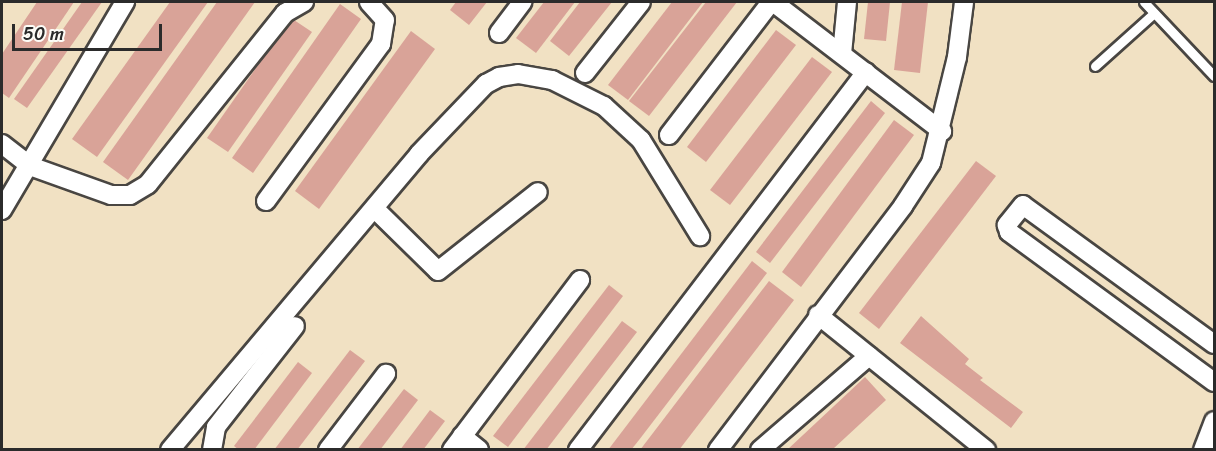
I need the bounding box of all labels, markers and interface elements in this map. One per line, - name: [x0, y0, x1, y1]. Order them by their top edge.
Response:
- scale bar: [15, 12, 165, 50]
- text: 50 m: [23, 18, 64, 50]

